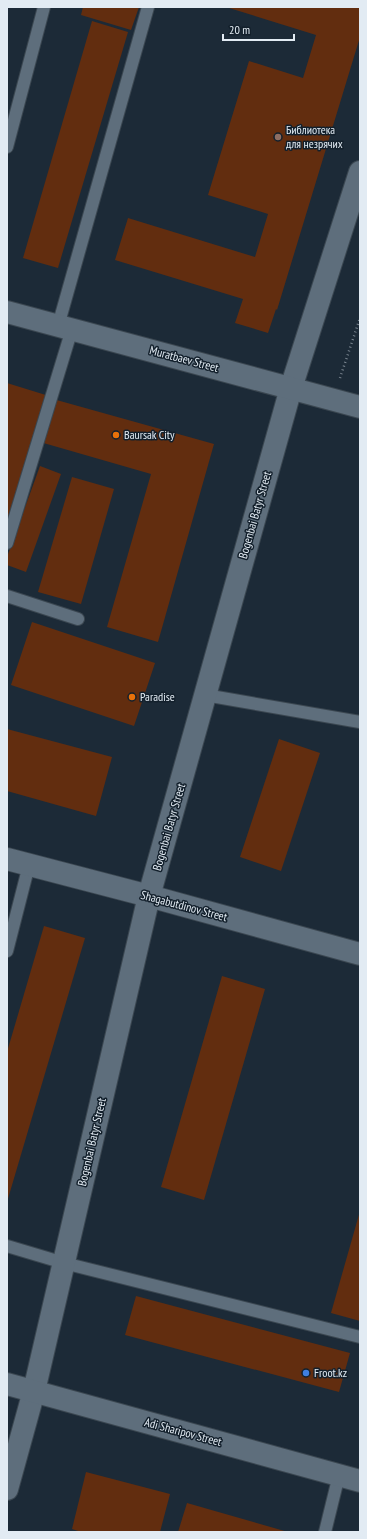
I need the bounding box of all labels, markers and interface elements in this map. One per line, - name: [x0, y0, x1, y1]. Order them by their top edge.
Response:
- scale bar: [223, 16, 294, 42]
- text: 20 m: [229, 22, 250, 37]
- place label: Библиотека для незрячих: [286, 122, 343, 151]
- marker: Библиотека для незрячих: [273, 132, 283, 142]
- street label: Muratbaev Street: [148, 342, 221, 375]
- place label: Baursak City: [124, 427, 175, 442]
- marker: Baursak City: [111, 430, 121, 440]
- street label: Bogenbai Batyr Street: [235, 469, 274, 560]
- place label: Paradise: [140, 689, 175, 704]
- marker: Paradise: [127, 692, 137, 702]
- street label: Bogenbai Batyr Street: [149, 781, 188, 872]
- street label: Shagabutdinov Street: [139, 887, 230, 924]
- street label: Bogenbai Batyr Street: [74, 1096, 109, 1188]
- place label: Froot.kz: [314, 1365, 347, 1380]
- marker: Froot.kz: [301, 1368, 311, 1378]
- street label: Adi Sharipov Street: [143, 1414, 224, 1449]

